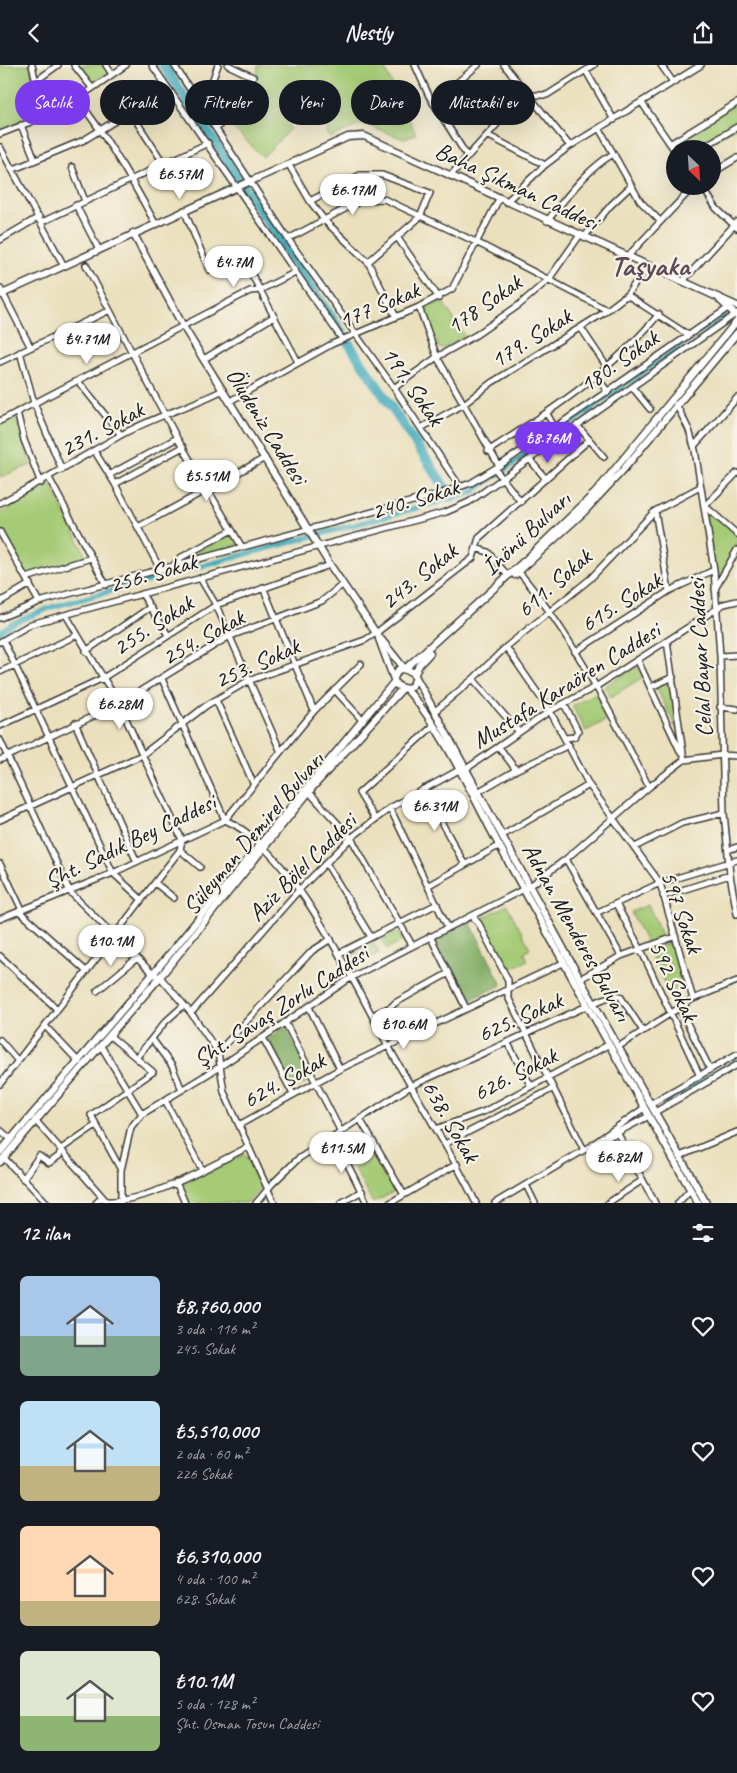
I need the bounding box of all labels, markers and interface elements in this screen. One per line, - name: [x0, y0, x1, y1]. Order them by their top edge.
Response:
- icon: back: [20, 19, 48, 47]
- text: Nestly: [345, 19, 392, 47]
- icon: share: [689, 19, 717, 47]
- chip: Satılık: [15, 80, 90, 125]
- chip: Kiralık: [100, 80, 175, 125]
- chip: Filtreler: [185, 80, 269, 125]
- chip: Yeni: [279, 80, 341, 125]
- chip: Daire: [351, 80, 421, 125]
- chip: Müstakil ev: [431, 80, 535, 125]
- street label: Baha Şıkman Caddesi: [431, 135, 606, 238]
- north arrow: [666, 140, 721, 195]
- map controls: [666, 140, 721, 195]
- pin: ₺6.57M: [139, 157, 221, 200]
- text: ₺6.57M: [158, 164, 202, 184]
- pin: ₺6.17M: [312, 173, 394, 216]
- text: ₺6.17M: [331, 180, 375, 200]
- pin: ₺4.7M: [199, 245, 269, 288]
- district label: Taşyaka: [611, 247, 691, 284]
- text: ₺4.7M: [216, 252, 252, 272]
- street label: 178 Sokak: [440, 266, 529, 341]
- street label: 177 Sokak: [334, 274, 426, 335]
- street label: 179. Sokak: [485, 300, 579, 375]
- street label: 180. Sokak: [574, 322, 666, 399]
- pin: ₺4.71M: [46, 323, 128, 365]
- text: ₺4.71M: [65, 329, 109, 349]
- street label: 191. Sokak: [375, 341, 452, 433]
- street label: Öludeniz Caddesi: [219, 362, 317, 493]
- street label: 231. Sokak: [55, 394, 151, 463]
- pin: ₺8.76M: [507, 421, 589, 464]
- text: ₺8.76M: [526, 428, 570, 448]
- pin: ₺5.51M: [166, 459, 248, 502]
- text: ₺5.51M: [185, 466, 229, 486]
- street label: 240. Sokak: [368, 471, 465, 527]
- street label: İnönü Bulvarı: [475, 483, 578, 582]
- street label: 243. Sokak: [375, 535, 465, 616]
- street label: 611. Sokak: [510, 541, 599, 624]
- street label: 256. Sokak: [106, 546, 203, 600]
- street label: 615. Sokak: [575, 564, 669, 639]
- street label: Celal Bayar Caddesi: [681, 575, 719, 738]
- street label: 255. Sokak: [107, 587, 201, 662]
- street label: 254. Sokak: [156, 601, 252, 672]
- street label: Mustafa Karaören Caddesi: [467, 614, 668, 755]
- street label: 253. Sokak: [210, 630, 306, 695]
- pin: ₺6.28M: [79, 687, 161, 730]
- text: ₺6.28M: [98, 694, 142, 714]
- street label: Süleyman Demirel Bulvarı: [176, 744, 331, 921]
- street label: Şht. Sadık Bey Caddesi: [40, 786, 223, 895]
- pin: ₺6.31M: [394, 789, 476, 832]
- text: ₺6.31M: [413, 796, 457, 816]
- street label: Aziz Bölel Caddesi: [241, 805, 364, 928]
- street label: Adnan Menderes Bulvarı: [516, 838, 639, 1028]
- street label: 597 Sokak: [654, 867, 711, 959]
- pin: ₺10.1M: [70, 925, 152, 967]
- text: ₺10.1M: [89, 931, 133, 951]
- street label: 592 Sokak: [642, 936, 707, 1028]
- street label: Şht. Savaş Zorlu Caddesi: [188, 937, 376, 1074]
- street label: 625. Sokak: [473, 984, 569, 1049]
- pin: ₺10.6M: [363, 1007, 445, 1050]
- text: ₺10.6M: [382, 1014, 426, 1034]
- street label: 626. Sokak: [468, 1039, 564, 1108]
- street label: 624. Sokak: [237, 1044, 333, 1115]
- street label: 638. Sokak: [416, 1075, 488, 1169]
- pin: ₺11.5M: [301, 1131, 383, 1174]
- text: ₺11.5M: [320, 1138, 364, 1158]
- pin: ₺6.82M: [578, 1141, 660, 1183]
- text: ₺6.82M: [597, 1147, 641, 1167]
- icon: filters: [689, 1219, 717, 1247]
- text: 12 ilan: [20, 1220, 70, 1246]
- text: ₺8,760,000: [175, 1293, 259, 1319]
- icon: home: [60, 1296, 120, 1356]
- icon: heart: [689, 1312, 717, 1340]
- text: 3 oda · 116 m²: [175, 1319, 255, 1339]
- text: 245. Sokak: [175, 1339, 235, 1359]
- text: ₺5,510,000: [175, 1418, 258, 1444]
- icon: home: [60, 1421, 120, 1481]
- icon: heart: [689, 1437, 717, 1465]
- text: 2 oda · 60 m²: [175, 1444, 248, 1464]
- text: 226 Sokak: [175, 1464, 232, 1484]
- text: ₺6,310,000: [175, 1543, 259, 1569]
- icon: home: [60, 1546, 120, 1606]
- icon: heart: [689, 1562, 717, 1590]
- text: 4 oda · 100 m²: [175, 1569, 255, 1589]
- text: 628. Sokak: [175, 1589, 235, 1609]
- text: ₺10.1M: [175, 1668, 232, 1694]
- icon: home: [60, 1671, 120, 1731]
- icon: heart: [689, 1687, 717, 1715]
- text: 5 oda · 128 m²: [175, 1694, 255, 1714]
- text: Şht. Osman Tosun Caddesi: [175, 1714, 319, 1734]

